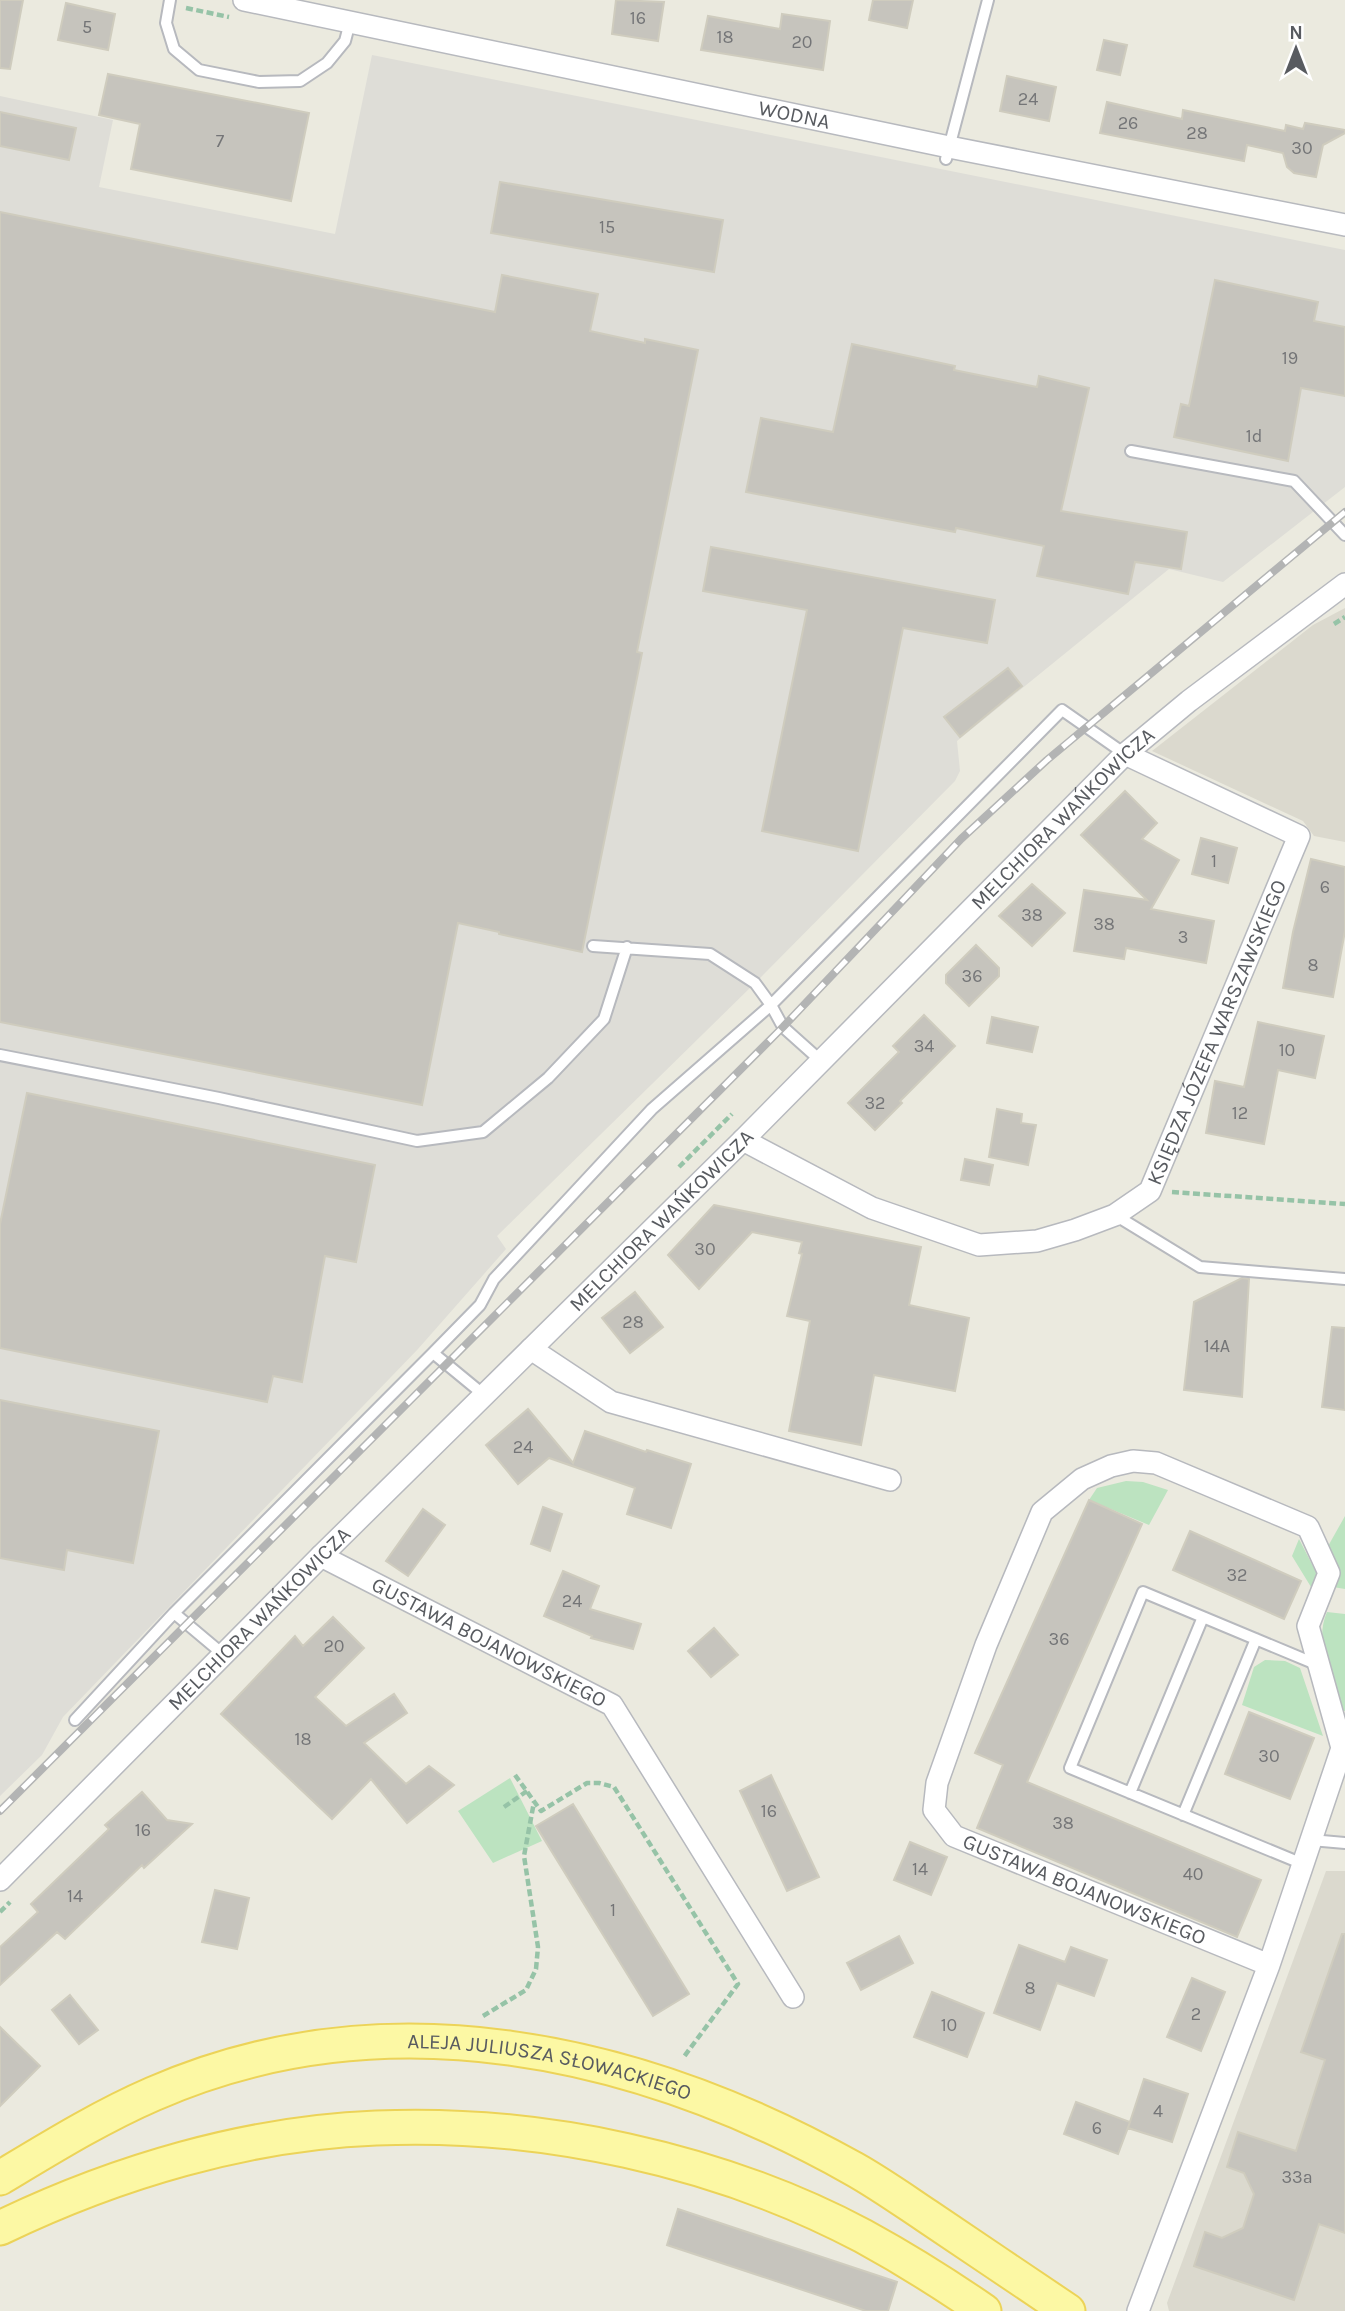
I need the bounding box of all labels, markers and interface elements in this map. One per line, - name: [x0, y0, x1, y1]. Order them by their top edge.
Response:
- house number: 16: [630, 7, 646, 29]
- north arrow: [1261, 14, 1331, 84]
- house number: 5: [82, 16, 92, 38]
- text: N: [1289, 22, 1303, 44]
- house number: 18: [716, 26, 734, 48]
- house number: 20: [791, 31, 813, 53]
- house number: 24: [1018, 88, 1038, 110]
- street label: WODNA: [756, 96, 832, 134]
- house number: 26: [1118, 112, 1138, 134]
- house number: 28: [1186, 122, 1208, 144]
- house number: 7: [216, 130, 225, 152]
- house number: 30: [1291, 137, 1313, 159]
- house number: 15: [599, 216, 615, 238]
- house number: 19: [1282, 347, 1298, 369]
- house number: 1d: [1246, 425, 1262, 447]
- street label: MELCHIORA WAŃKOWICZA: [966, 723, 1159, 915]
- house number: 1: [1211, 850, 1217, 872]
- street label: KSIĘDZA JÓZEFA WARSZAWSKIEGO: [1142, 876, 1291, 1188]
- house number: 6: [1320, 876, 1330, 898]
- house number: 38: [1021, 904, 1043, 926]
- house number: 38: [1093, 913, 1115, 935]
- house number: 3: [1178, 926, 1188, 948]
- house number: 8: [1307, 954, 1319, 976]
- house number: 36: [962, 965, 982, 987]
- house number: 34: [914, 1035, 934, 1057]
- house number: 10: [1279, 1039, 1295, 1061]
- house number: 32: [864, 1092, 886, 1114]
- house number: 12: [1232, 1102, 1248, 1124]
- street label: MELCHIORA WAŃKOWICZA: [564, 1125, 758, 1316]
- house number: 30: [694, 1238, 716, 1260]
- house number: 28: [622, 1311, 644, 1333]
- house number: 14A: [1204, 1335, 1230, 1357]
- house number: 24: [513, 1436, 533, 1458]
- street label: MELCHIORA WAŃKOWICZA: [163, 1522, 355, 1715]
- house number: 32: [1226, 1564, 1248, 1586]
- street label: GUSTAWA BOJANOWSKIEGO: [368, 1572, 611, 1712]
- house number: 24: [562, 1590, 582, 1612]
- house number: 36: [1049, 1628, 1069, 1650]
- house number: 20: [323, 1635, 345, 1657]
- house number: 18: [294, 1728, 312, 1750]
- house number: 30: [1258, 1745, 1280, 1767]
- house number: 16: [761, 1800, 777, 1822]
- house number: 38: [1052, 1812, 1074, 1834]
- house number: 16: [135, 1819, 151, 1841]
- street label: GUSTAWA BOJANOWSKIEGO: [959, 1829, 1209, 1950]
- house number: 14: [912, 1858, 928, 1880]
- house number: 40: [1183, 1863, 1203, 1885]
- house number: 14: [67, 1885, 83, 1907]
- house number: 1: [610, 1899, 616, 1921]
- house number: 8: [1024, 1977, 1036, 1999]
- house number: 2: [1191, 2003, 1201, 2025]
- house number: 10: [941, 2014, 957, 2036]
- street label: ALEJA JULIUSZA SŁOWACKIEGO: [407, 2029, 695, 2105]
- house number: 4: [1153, 2100, 1163, 2122]
- house number: 6: [1092, 2117, 1102, 2139]
- house number: 33a: [1281, 2166, 1313, 2188]

